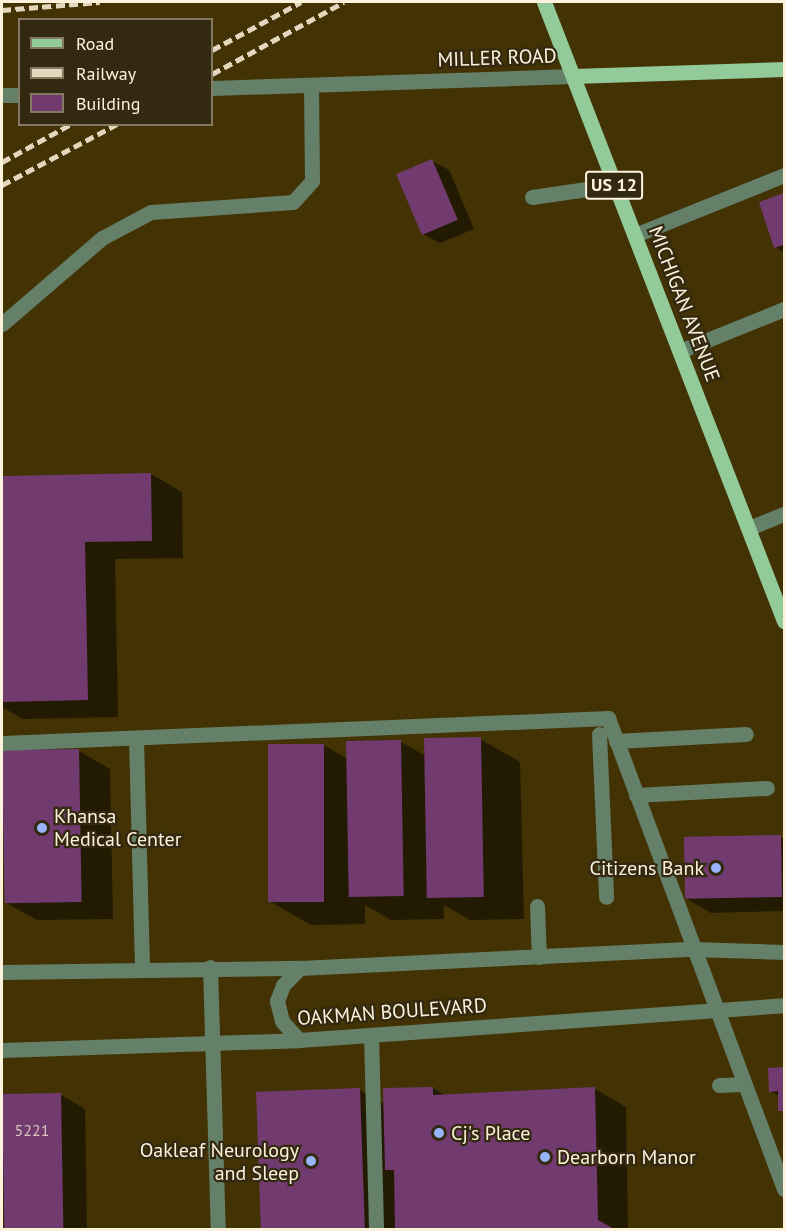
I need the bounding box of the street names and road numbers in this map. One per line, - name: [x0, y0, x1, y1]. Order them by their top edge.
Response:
- street label: MILLER ROAD: [437, 44, 557, 72]
- road number: US 12: [584, 170, 644, 200]
- street label: MICHIGAN AVENUE: [643, 223, 725, 385]
- street label: OAKMAN BOULEVARD: [296, 993, 488, 1031]

